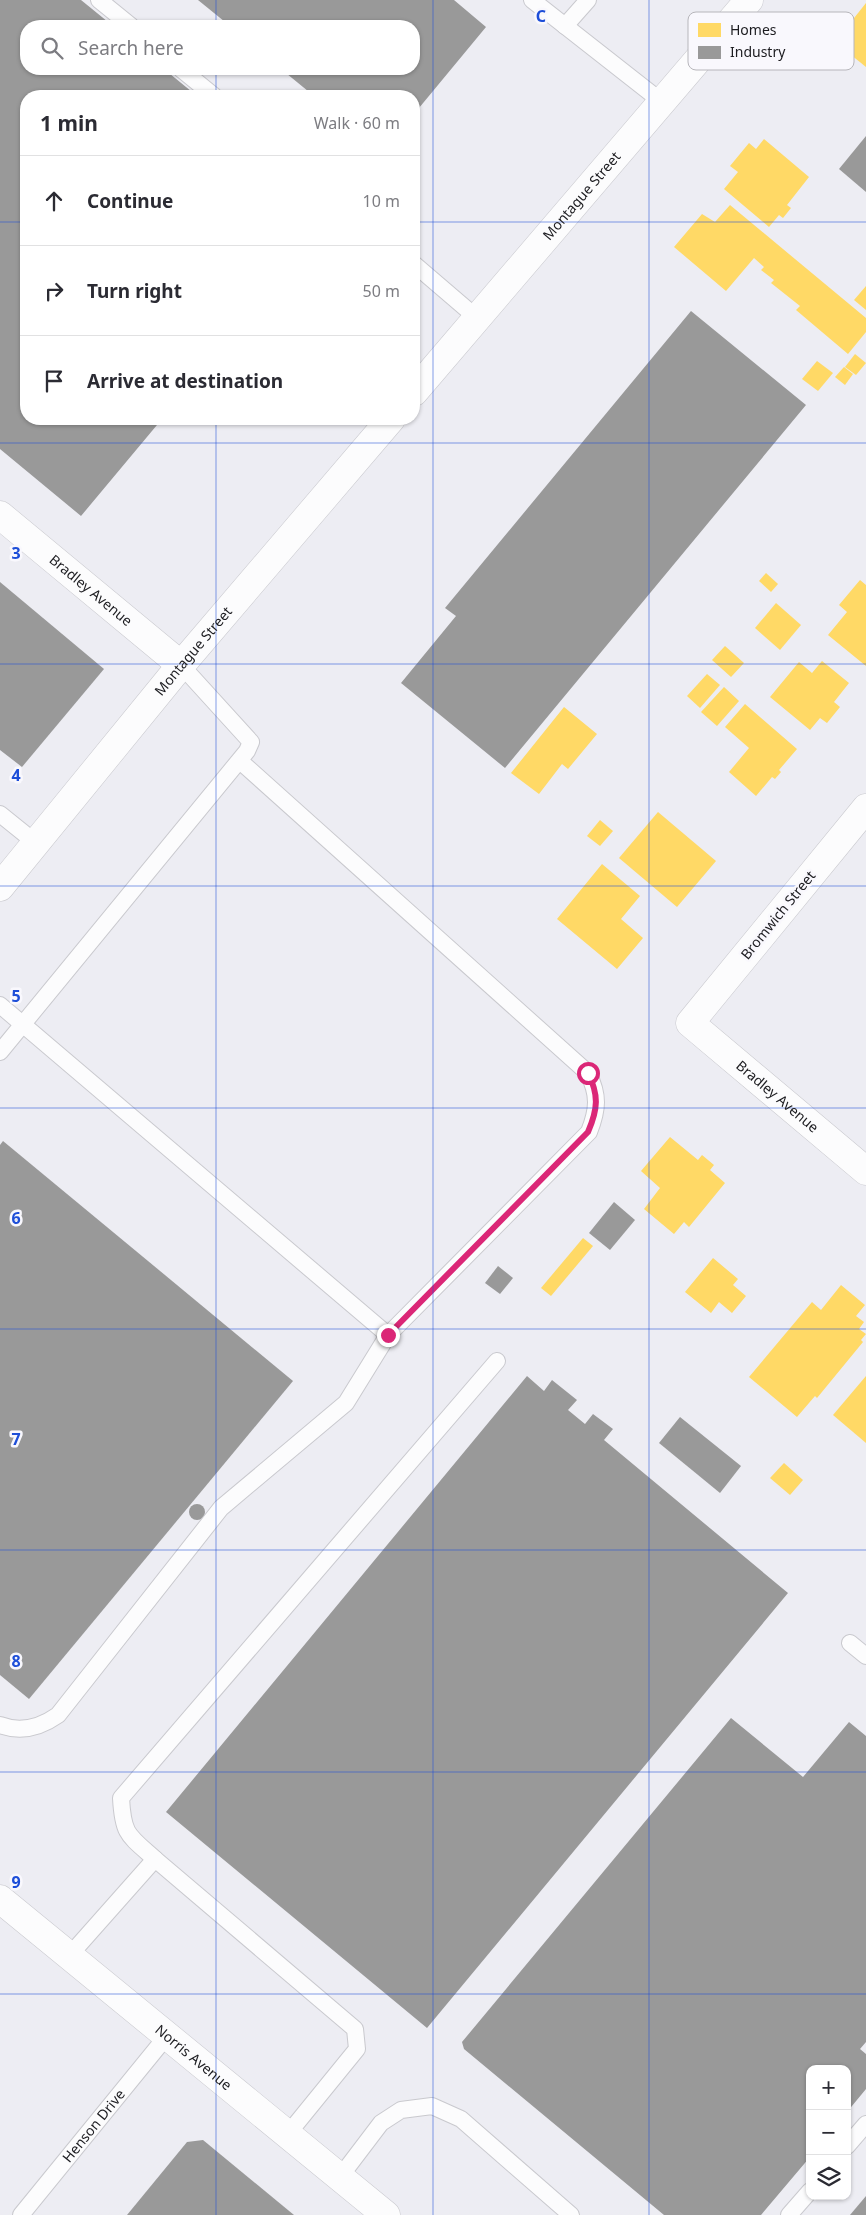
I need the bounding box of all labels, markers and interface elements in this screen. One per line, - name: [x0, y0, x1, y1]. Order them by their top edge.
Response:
- text: C: [536, 5, 546, 27]
- legend: [688, 12, 854, 70]
- search box: [20, 20, 420, 75]
- text: Homes: [730, 20, 777, 39]
- icon: search: [38, 34, 66, 62]
- text: Search here: [78, 35, 184, 61]
- text: Industry: [730, 42, 786, 61]
- text: 1 min: [40, 109, 98, 137]
- text: Walk · 60 m: [314, 112, 400, 134]
- street label: Montague Street: [538, 147, 624, 244]
- icon: ahead: [40, 187, 68, 215]
- text: Continue: [87, 188, 173, 214]
- text: 10 m: [363, 190, 400, 212]
- icon: right: [40, 277, 68, 305]
- text: Turn right: [87, 278, 182, 304]
- text: 50 m: [363, 280, 400, 302]
- icon: arrive: [40, 367, 68, 395]
- text: Arrive at destination: [87, 368, 283, 394]
- text: 3: [11, 542, 21, 564]
- street label: Bradley Avenue: [46, 550, 137, 630]
- street label: Montague Street: [150, 602, 236, 699]
- text: 4: [11, 764, 21, 786]
- street label: Bromwich Street: [736, 866, 819, 963]
- text: 5: [11, 985, 21, 1007]
- street label: Bradley Avenue: [732, 1056, 823, 1136]
- route start: [577, 1062, 600, 1085]
- text: 6: [11, 1207, 21, 1229]
- route end: [377, 1324, 400, 1347]
- text: 7: [11, 1428, 21, 1450]
- text: 8: [11, 1650, 21, 1672]
- text: 9: [11, 1871, 21, 1893]
- street label: Norris Avenue: [151, 2020, 236, 2094]
- map controls: [806, 2065, 851, 2200]
- button: +: [806, 2065, 851, 2110]
- street label: Henson Drive: [58, 2085, 129, 2166]
- button: −: [806, 2110, 851, 2155]
- button: layers: [806, 2155, 851, 2200]

